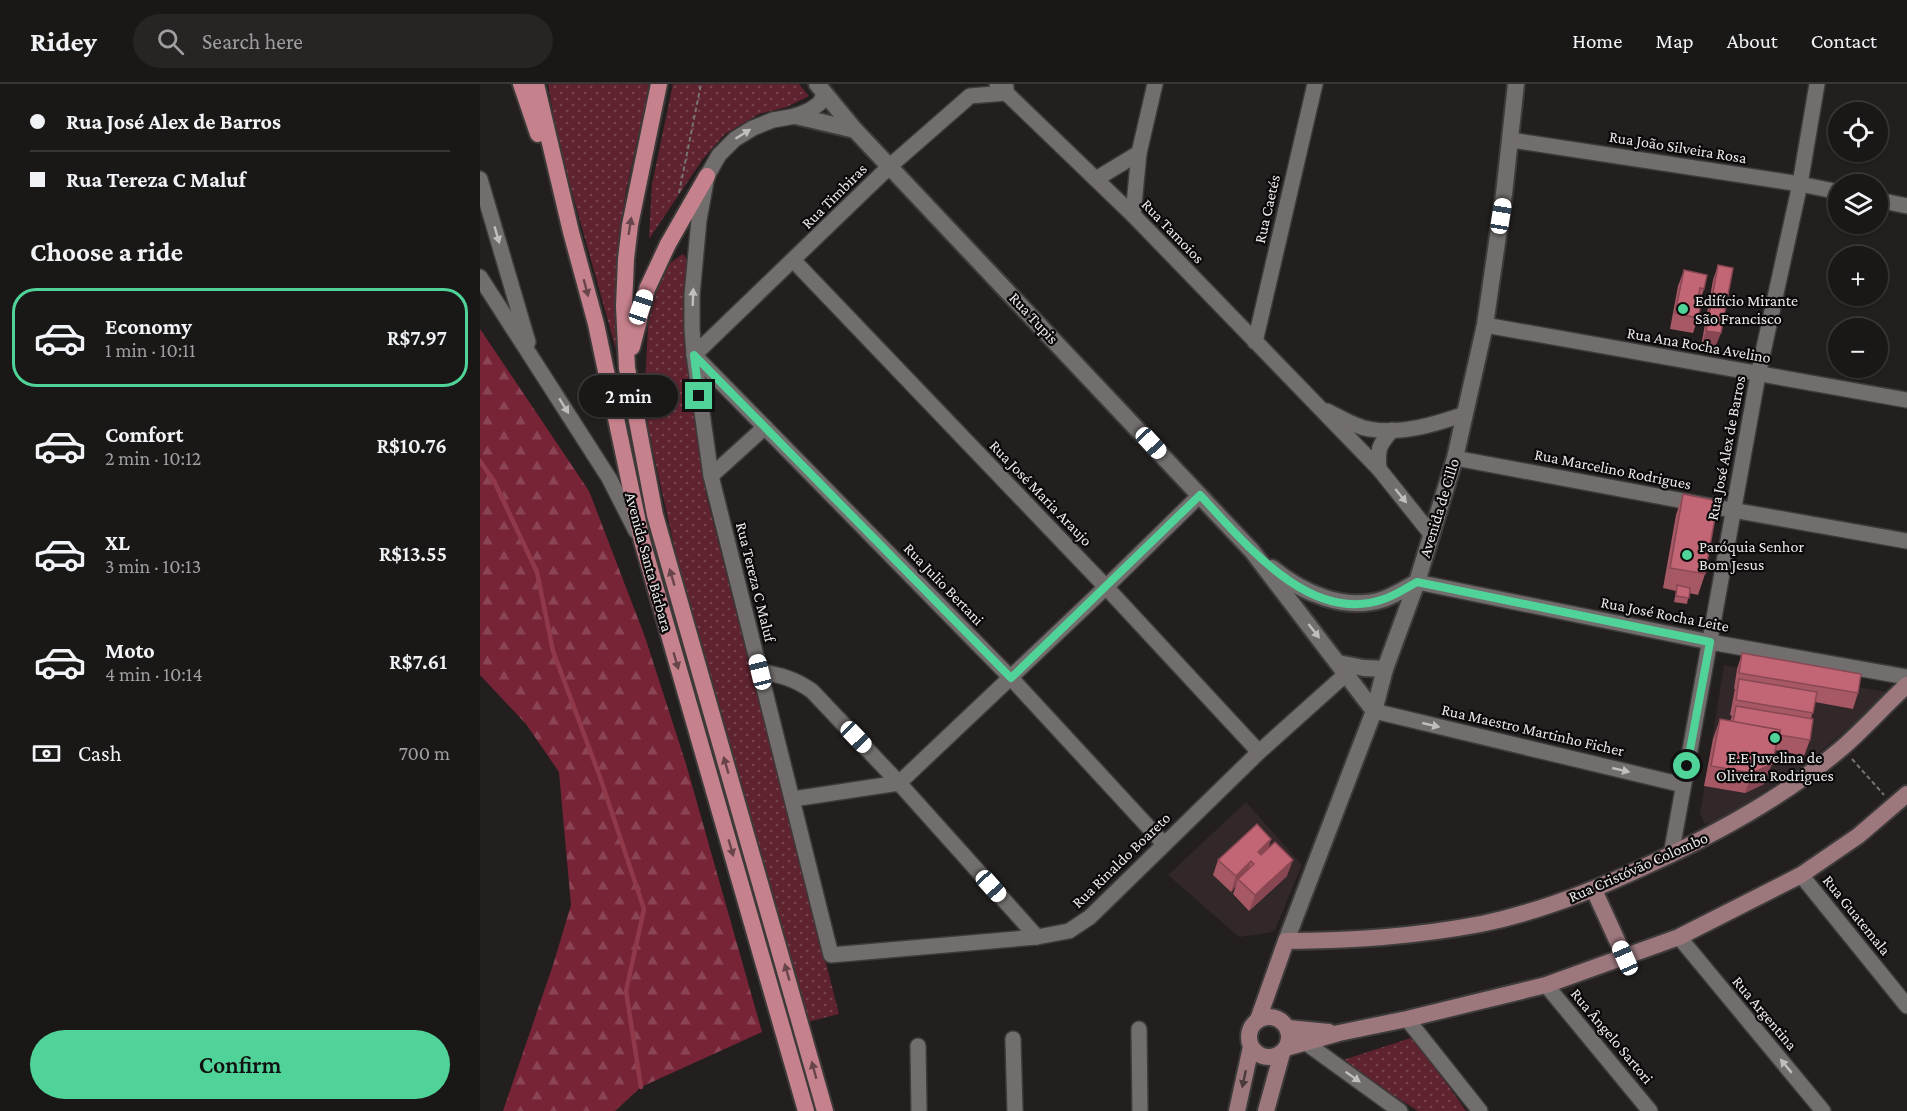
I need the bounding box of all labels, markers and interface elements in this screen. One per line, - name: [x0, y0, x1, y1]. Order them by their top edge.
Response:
- search box: [133, 14, 553, 68]
- icon: search: [154, 25, 187, 58]
- text: Ridey: [30, 26, 97, 57]
- text: Search here: [202, 29, 303, 54]
- text: Home: [1572, 29, 1622, 53]
- text: Map: [1655, 29, 1694, 53]
- text: About: [1727, 29, 1778, 53]
- text: Contact: [1811, 29, 1877, 53]
- map controls: [1828, 102, 1888, 378]
- button: locate: [1828, 102, 1888, 162]
- text: Rua José Alex de Barros: [66, 109, 281, 134]
- one-way arrow: [735, 128, 751, 139]
- street label: Rua João Silveira Rosa: [1608, 128, 1749, 167]
- street label: Rua Timbiras: [798, 160, 870, 232]
- text: Rua Tereza C Maluf: [66, 167, 246, 192]
- street label: Rua Caetés: [1251, 173, 1283, 245]
- button: layers: [1828, 174, 1888, 234]
- street label: Rua Tamoios: [1138, 195, 1208, 267]
- car: [1489, 197, 1513, 235]
- one-way arrow: [626, 216, 635, 235]
- one-way arrow: [492, 226, 502, 244]
- text: Choose a ride: [30, 237, 183, 267]
- button: +: [1828, 246, 1888, 306]
- one-way arrow: [582, 279, 591, 297]
- car: [627, 287, 655, 327]
- one-way arrow: [688, 287, 697, 306]
- street label: Rua Tupis: [1005, 289, 1062, 348]
- place label: Edifício Mirante São Francisco: [1695, 292, 1798, 327]
- marker: Edifício Mirante São Francisco: [1676, 302, 1690, 316]
- icon: car: [33, 311, 87, 365]
- text: Economy: [105, 314, 192, 339]
- button: −: [1828, 318, 1888, 378]
- street label: Rua Ana Rocha Avelino: [1626, 324, 1772, 366]
- text: R$7.97: [387, 325, 447, 350]
- text: 1 min · 10:11: [105, 339, 196, 361]
- street label: Rua José Alex de Barros: [1704, 374, 1749, 522]
- callout: 2 min: [579, 375, 678, 417]
- route end: [685, 382, 712, 409]
- text: 2 min: [605, 385, 652, 407]
- one-way arrow: [558, 398, 569, 414]
- icon: car: [33, 419, 87, 473]
- text: Comfort: [105, 422, 183, 447]
- car: [1132, 424, 1170, 462]
- text: R$10.76: [376, 433, 447, 458]
- street label: Rua José Maria Araujo: [986, 437, 1096, 550]
- street label: Rua Marcelino Rodrigues: [1533, 445, 1693, 494]
- text: 2 min · 10:12: [105, 447, 201, 469]
- street label: Avenida de Cillo: [1416, 456, 1462, 560]
- one-way arrow: [1394, 488, 1407, 504]
- street label: Avenida Santa Bárbara: [622, 490, 676, 634]
- street label: Rua Tereza C Maluf: [733, 520, 779, 645]
- icon: car: [33, 527, 87, 581]
- text: XL: [105, 530, 130, 555]
- place label: Paróquia Senhor Bom Jesus: [1699, 538, 1804, 574]
- street label: Rua Julio Bertani: [900, 540, 987, 629]
- text: R$13.55: [379, 541, 447, 566]
- marker: Paróquia Senhor Bom Jesus: [1680, 548, 1694, 562]
- text: 3 min · 10:13: [105, 555, 201, 577]
- one-way arrow: [667, 568, 676, 586]
- street label: Rua José Rocha Leite: [1599, 593, 1730, 636]
- one-way arrow: [1307, 623, 1319, 638]
- icon: car: [33, 635, 87, 689]
- text: Moto: [105, 638, 155, 663]
- text: R$7.61: [389, 649, 447, 674]
- one-way arrow: [672, 652, 681, 670]
- car: [747, 652, 773, 692]
- text: 4 min · 10:14: [105, 663, 203, 685]
- street label: Rua Maestro Martinho Ficher: [1440, 701, 1626, 759]
- car: [837, 718, 875, 756]
- one-way arrow: [1422, 720, 1440, 730]
- marker: E.E Juvelina de Oliveira Rodrigues: [1768, 731, 1782, 745]
- icon: cash: [30, 737, 63, 770]
- text: Cash: [78, 741, 122, 766]
- text: 700 m: [399, 742, 450, 764]
- place label: E.E Juvelina de Oliveira Rodrigues: [1716, 749, 1834, 785]
- route start: [1673, 752, 1700, 779]
- one-way arrow: [721, 756, 730, 774]
- one-way arrow: [1611, 766, 1630, 775]
- street label: Rua Rinaldo Boareto: [1068, 809, 1174, 911]
- street label: Rua Cristóvão Colombo: [1566, 829, 1710, 905]
- one-way arrow: [727, 839, 737, 857]
- car: [972, 867, 1010, 905]
- street label: Rua Guatemala: [1820, 872, 1895, 959]
- car: [1609, 938, 1641, 978]
- one-way arrow: [782, 963, 791, 981]
- street label: Rua Argentina: [1729, 973, 1801, 1054]
- street label: Rua Ângelo Sartori: [1567, 985, 1657, 1088]
- button: Confirm: [30, 1030, 450, 1099]
- one-way arrow: [1780, 1059, 1793, 1074]
- one-way arrow: [809, 1060, 818, 1078]
- one-way arrow: [1239, 1069, 1249, 1088]
- one-way arrow: [1344, 1071, 1360, 1083]

